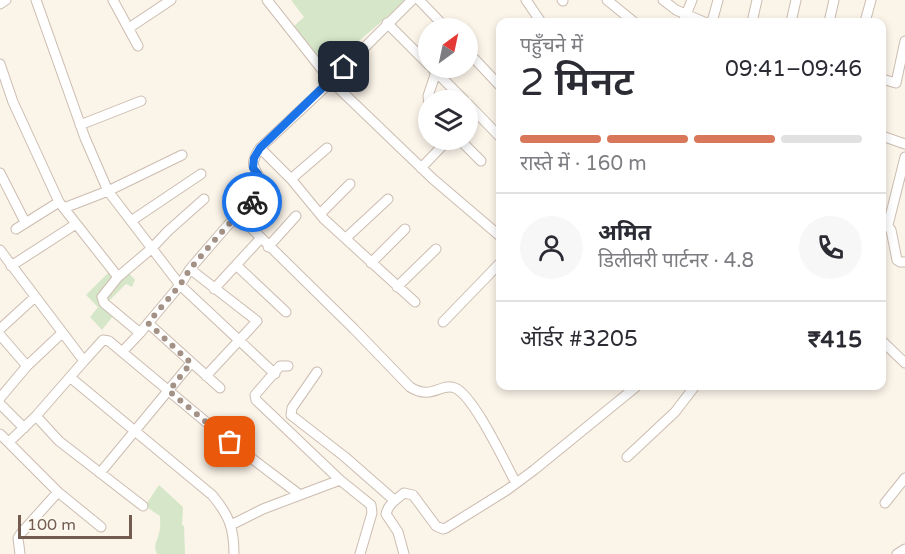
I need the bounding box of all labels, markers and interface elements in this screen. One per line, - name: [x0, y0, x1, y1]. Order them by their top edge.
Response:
- north arrow: [418, 18, 478, 78]
- map controls: [418, 18, 478, 150]
- text: पहुँचने में: [520, 34, 583, 58]
- pin: [318, 41, 369, 92]
- icon: home: [327, 50, 360, 83]
- text: 09:41–09:46: [725, 56, 862, 82]
- text: 2 मिनट: [520, 59, 634, 106]
- button: layers: [418, 90, 478, 150]
- text: रास्ते में · 160 m: [520, 152, 647, 176]
- courier: [222, 172, 282, 232]
- icon: bike: [236, 186, 269, 219]
- button: person: [520, 216, 583, 279]
- button: phone: [799, 216, 862, 279]
- text: अमित: [598, 220, 651, 246]
- text: डिलीवरी पार्टनर · 4.8: [598, 249, 754, 273]
- text: ऑर्डर #3205: [520, 326, 638, 352]
- text: ₹415: [808, 327, 862, 353]
- pin: [204, 416, 255, 467]
- icon: bag: [213, 425, 246, 458]
- scale bar: [18, 512, 132, 540]
- text: 100 m: [27, 515, 76, 535]

